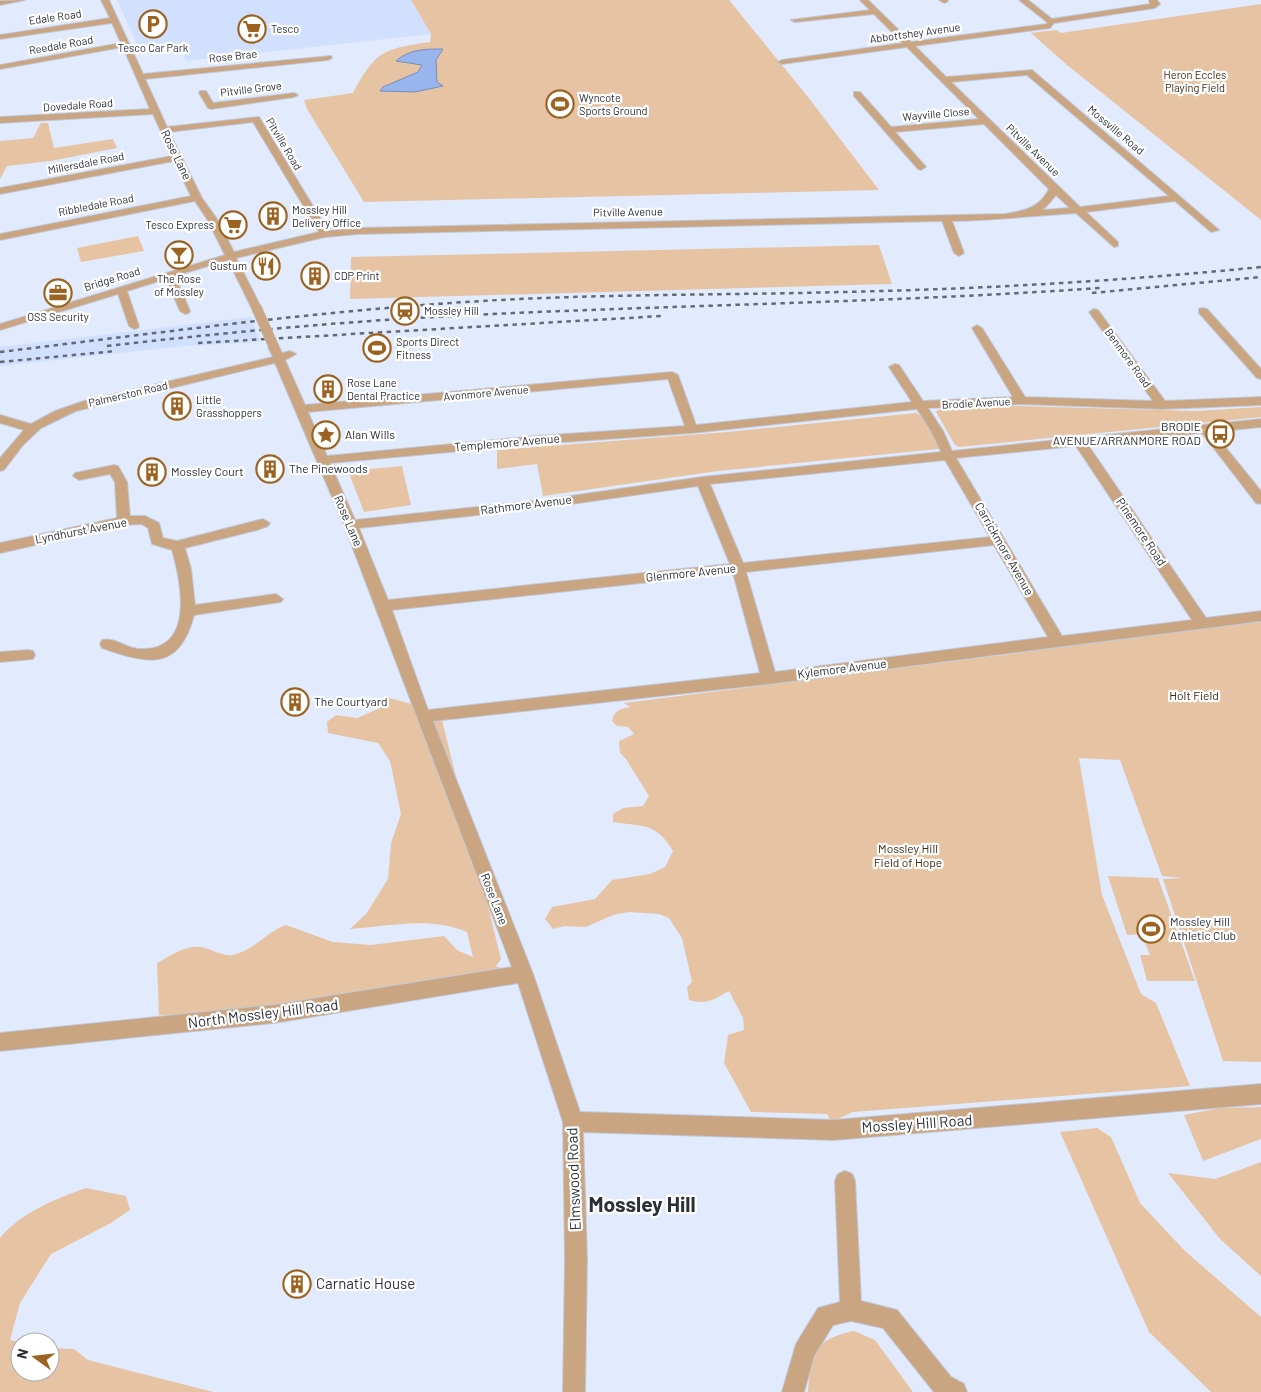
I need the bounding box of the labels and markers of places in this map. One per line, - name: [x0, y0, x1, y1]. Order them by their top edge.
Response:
- parking icon: Tesco Car Park: [138, 9, 168, 39]
- supermarket icon: Tesco: [237, 14, 267, 44]
- place label: Tesco: [271, 22, 299, 35]
- place label: Tesco Car Park: [118, 41, 189, 54]
- sports icon: Wyncote Sports Ground: [545, 89, 575, 119]
- place label: Wyncote Sports Ground: [579, 91, 648, 117]
- building icon: Mossley Hill Delivery Office: [258, 201, 288, 231]
- place label: Mossley Hill Delivery Office: [292, 203, 361, 229]
- supermarket icon: Tesco Express: [218, 210, 248, 240]
- place label: Tesco Express: [145, 218, 214, 231]
- bar icon: The Rose of Mossley: [164, 240, 194, 270]
- restaurant icon: Gustum: [251, 251, 281, 281]
- place label: Gustum: [210, 259, 247, 272]
- building icon: CDP Print: [300, 261, 330, 291]
- place label: CDP Print: [334, 269, 379, 282]
- place label: The Rose of Mossley: [154, 272, 204, 298]
- office icon: OSS Security: [43, 278, 73, 308]
- station icon: Mossley Hill: [390, 296, 420, 326]
- place label: Mossley Hill: [424, 304, 479, 317]
- place label: OSS Security: [27, 310, 89, 323]
- sports icon: Sports Direct Fitness: [362, 333, 392, 363]
- place label: Sports Direct Fitness: [396, 335, 459, 361]
- building icon: Rose Lane Dental Practice: [313, 374, 343, 404]
- place label: Rose Lane Dental Practice: [347, 376, 420, 402]
- building icon: Little Grasshoppers: [162, 391, 192, 421]
- place label: Little Grasshoppers: [196, 393, 262, 419]
- place label: BRODIE AVENUE/ARRANMORE ROAD: [1053, 419, 1201, 447]
- bus stop icon: BRODIE AVENUE/ARRANMORE ROAD: [1205, 419, 1235, 449]
- place icon: Alan Wills: [311, 420, 341, 450]
- place label: Alan Wills: [345, 427, 395, 441]
- building icon: The Pinewoods: [255, 454, 285, 484]
- building icon: Mossley Court: [137, 457, 167, 487]
- place label: The Pinewoods: [289, 461, 368, 475]
- place label: Mossley Court: [171, 464, 244, 478]
- building icon: The Courtyard: [280, 687, 310, 717]
- place label: The Courtyard: [314, 694, 388, 708]
- sports icon: Mossley Hill Athletic Club: [1136, 914, 1166, 944]
- place label: Mossley Hill Athletic Club: [1170, 914, 1236, 942]
- building icon: Carnatic House: [282, 1269, 312, 1299]
- place label: Carnatic House: [316, 1274, 415, 1292]

